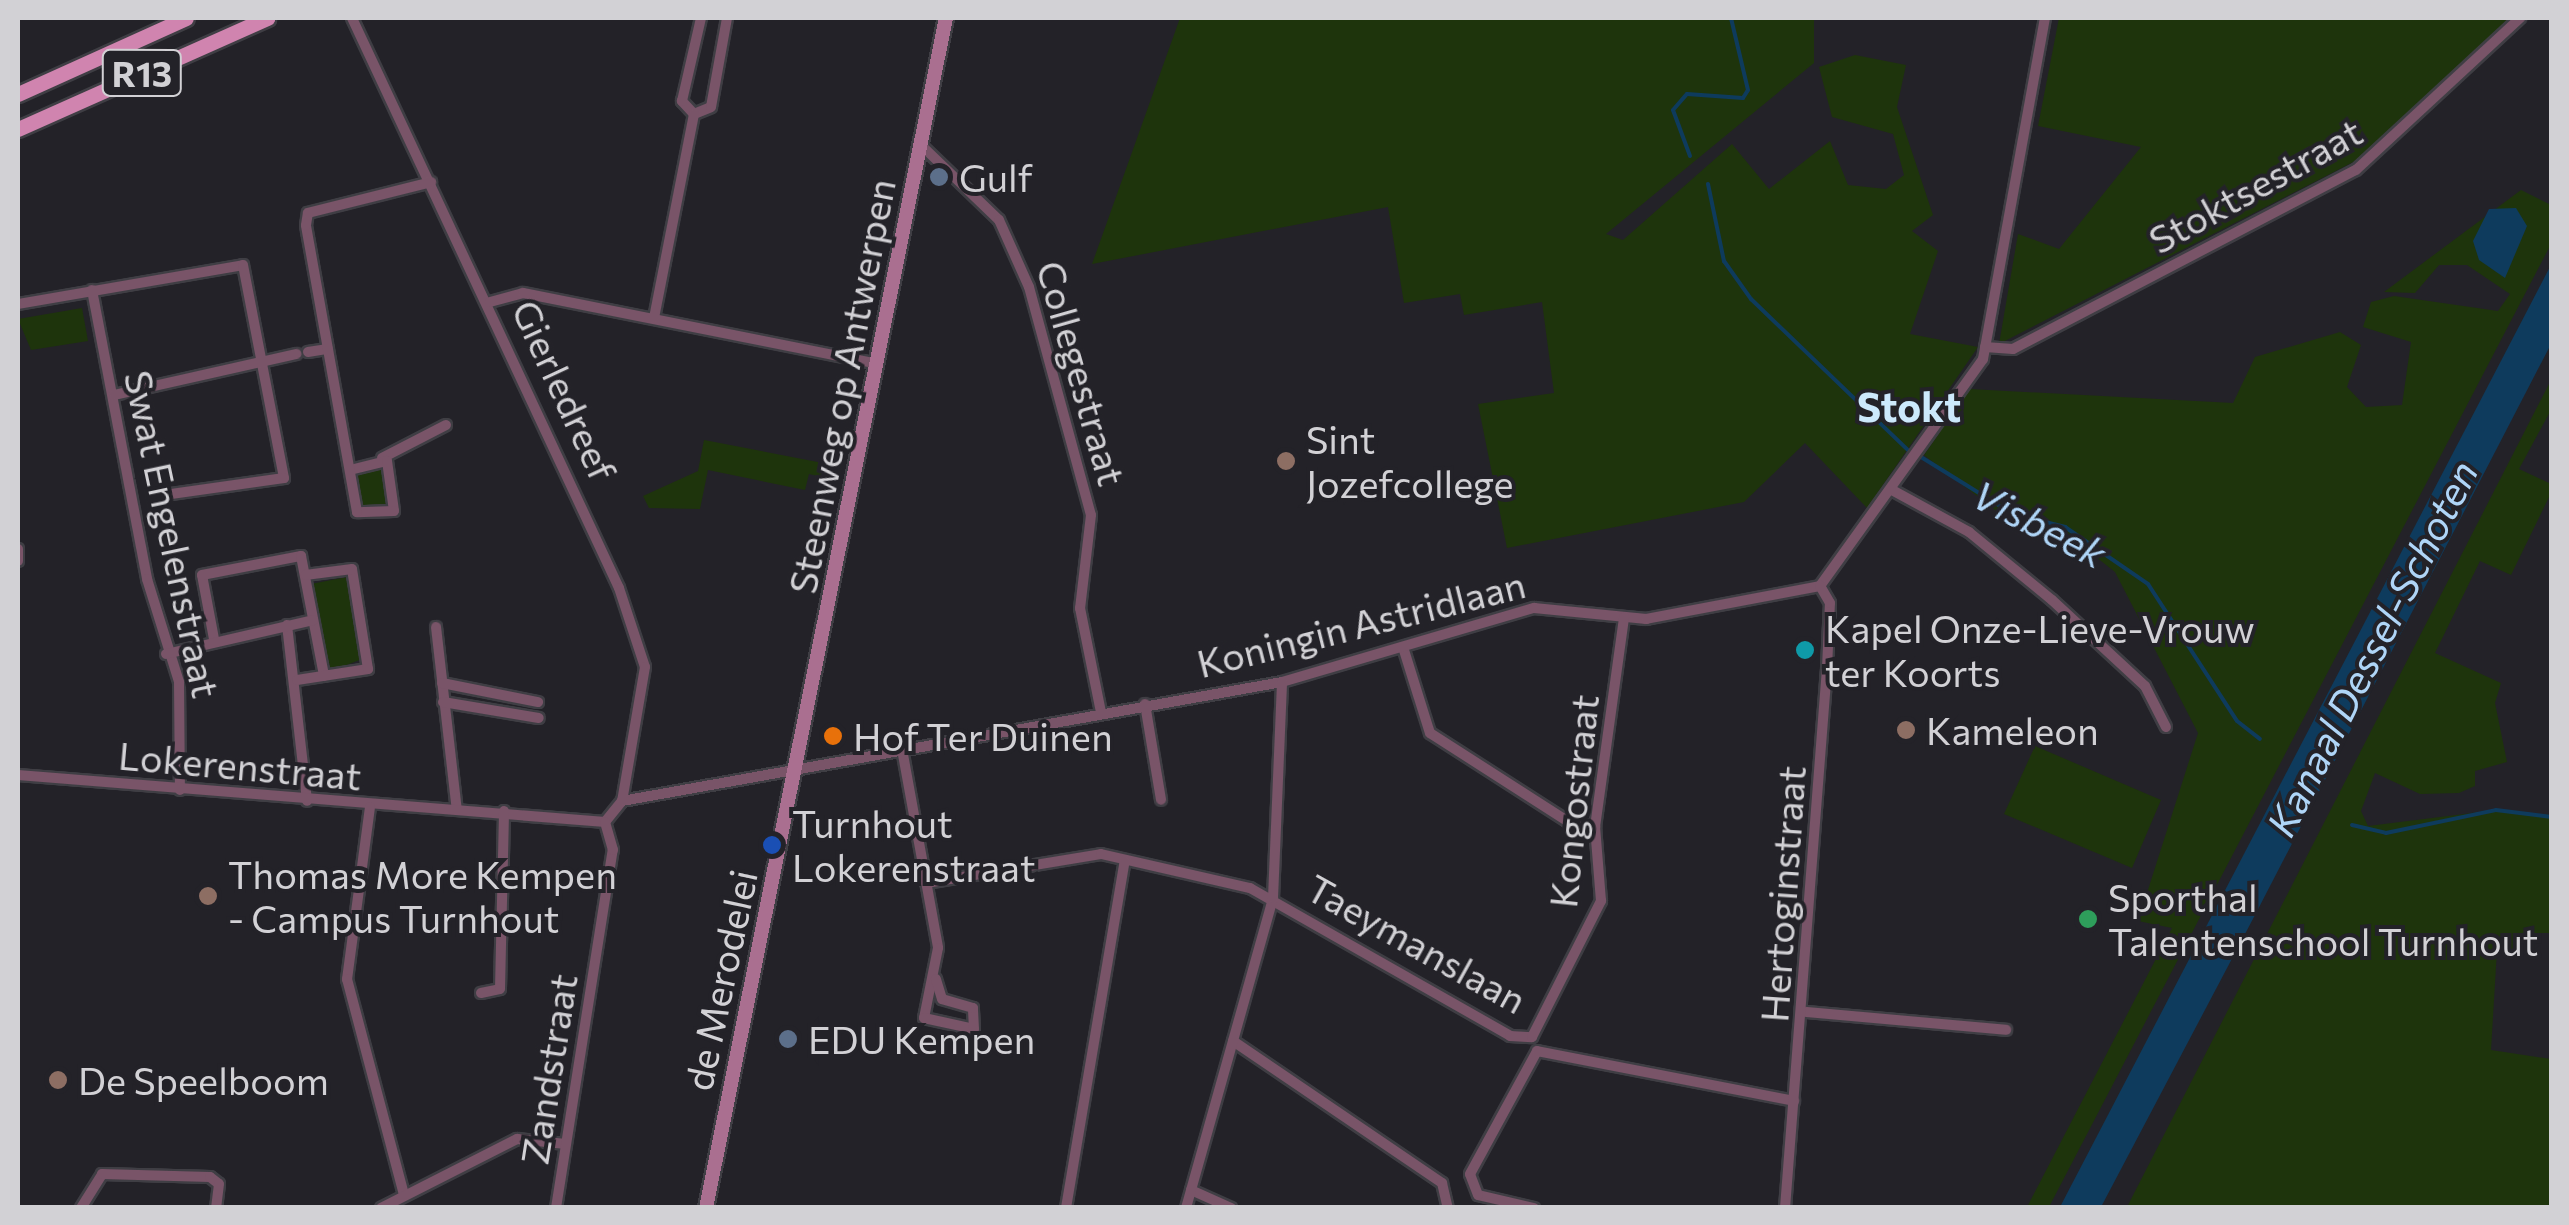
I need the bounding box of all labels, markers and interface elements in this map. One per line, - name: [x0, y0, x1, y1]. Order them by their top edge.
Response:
- road number: R13: [100, 43, 184, 103]
- street label: Stoktsestraat: [2141, 108, 2369, 262]
- place label: Gulf: [959, 154, 1033, 200]
- marker: Gulf: [928, 166, 950, 188]
- street label: Steenweg op Antwerpen: [778, 175, 904, 597]
- street label: Collegestraat: [1028, 256, 1136, 490]
- street label: Gierledreef: [503, 293, 627, 487]
- street label: Swat Engelenstraat: [116, 366, 230, 702]
- district label: Stokt: [1857, 382, 1961, 430]
- place label: Sint Jozefcollege: [1306, 416, 1513, 506]
- marker: Sint Jozefcollege: [1275, 450, 1297, 472]
- water label: Kanaal Dessel-Schoten: [2255, 452, 2487, 844]
- water label: Visbeek: [1965, 469, 2115, 577]
- street label: Koningin Astridlaan: [1192, 560, 1530, 686]
- place label: Kapel Onze-Lieve-Vrouw ter Koorts: [1825, 605, 2255, 694]
- marker: Kapel Onze-Lieve-Vrouw ter Koorts: [1794, 639, 1816, 661]
- street label: Kongostraat: [1539, 692, 1607, 910]
- place label: Kameleon: [1926, 707, 2099, 753]
- place label: Hof Ter Duinen: [853, 713, 1113, 759]
- marker: Kameleon: [1895, 719, 1917, 741]
- marker: Hof Ter Duinen: [822, 725, 844, 747]
- street label: Lokerenstraat: [117, 732, 363, 798]
- street label: Hertoginstraat: [1750, 764, 1814, 1024]
- place label: Turnhout Lokerenstraat: [792, 800, 1035, 889]
- marker: Turnhout Lokerenstraat: [761, 834, 783, 856]
- place label: Thomas More Kempen - Campus Turnhout: [228, 851, 617, 941]
- street label: Taeymanslaan: [1299, 864, 1535, 1022]
- street label: de Merodelei: [674, 866, 766, 1094]
- place label: Sporthal Talentenschool Turnhout: [2108, 874, 2538, 964]
- marker: Thomas More Kempen - Campus Turnhout: [197, 885, 219, 907]
- marker: Sporthal Talentenschool Turnhout: [2077, 908, 2099, 930]
- street label: Zandstraat: [510, 971, 586, 1167]
- place label: EDU Kempen: [808, 1016, 1035, 1062]
- marker: EDU Kempen: [777, 1028, 799, 1050]
- place label: De Speelboom: [78, 1057, 329, 1103]
- marker: De Speelboom: [47, 1069, 69, 1091]

